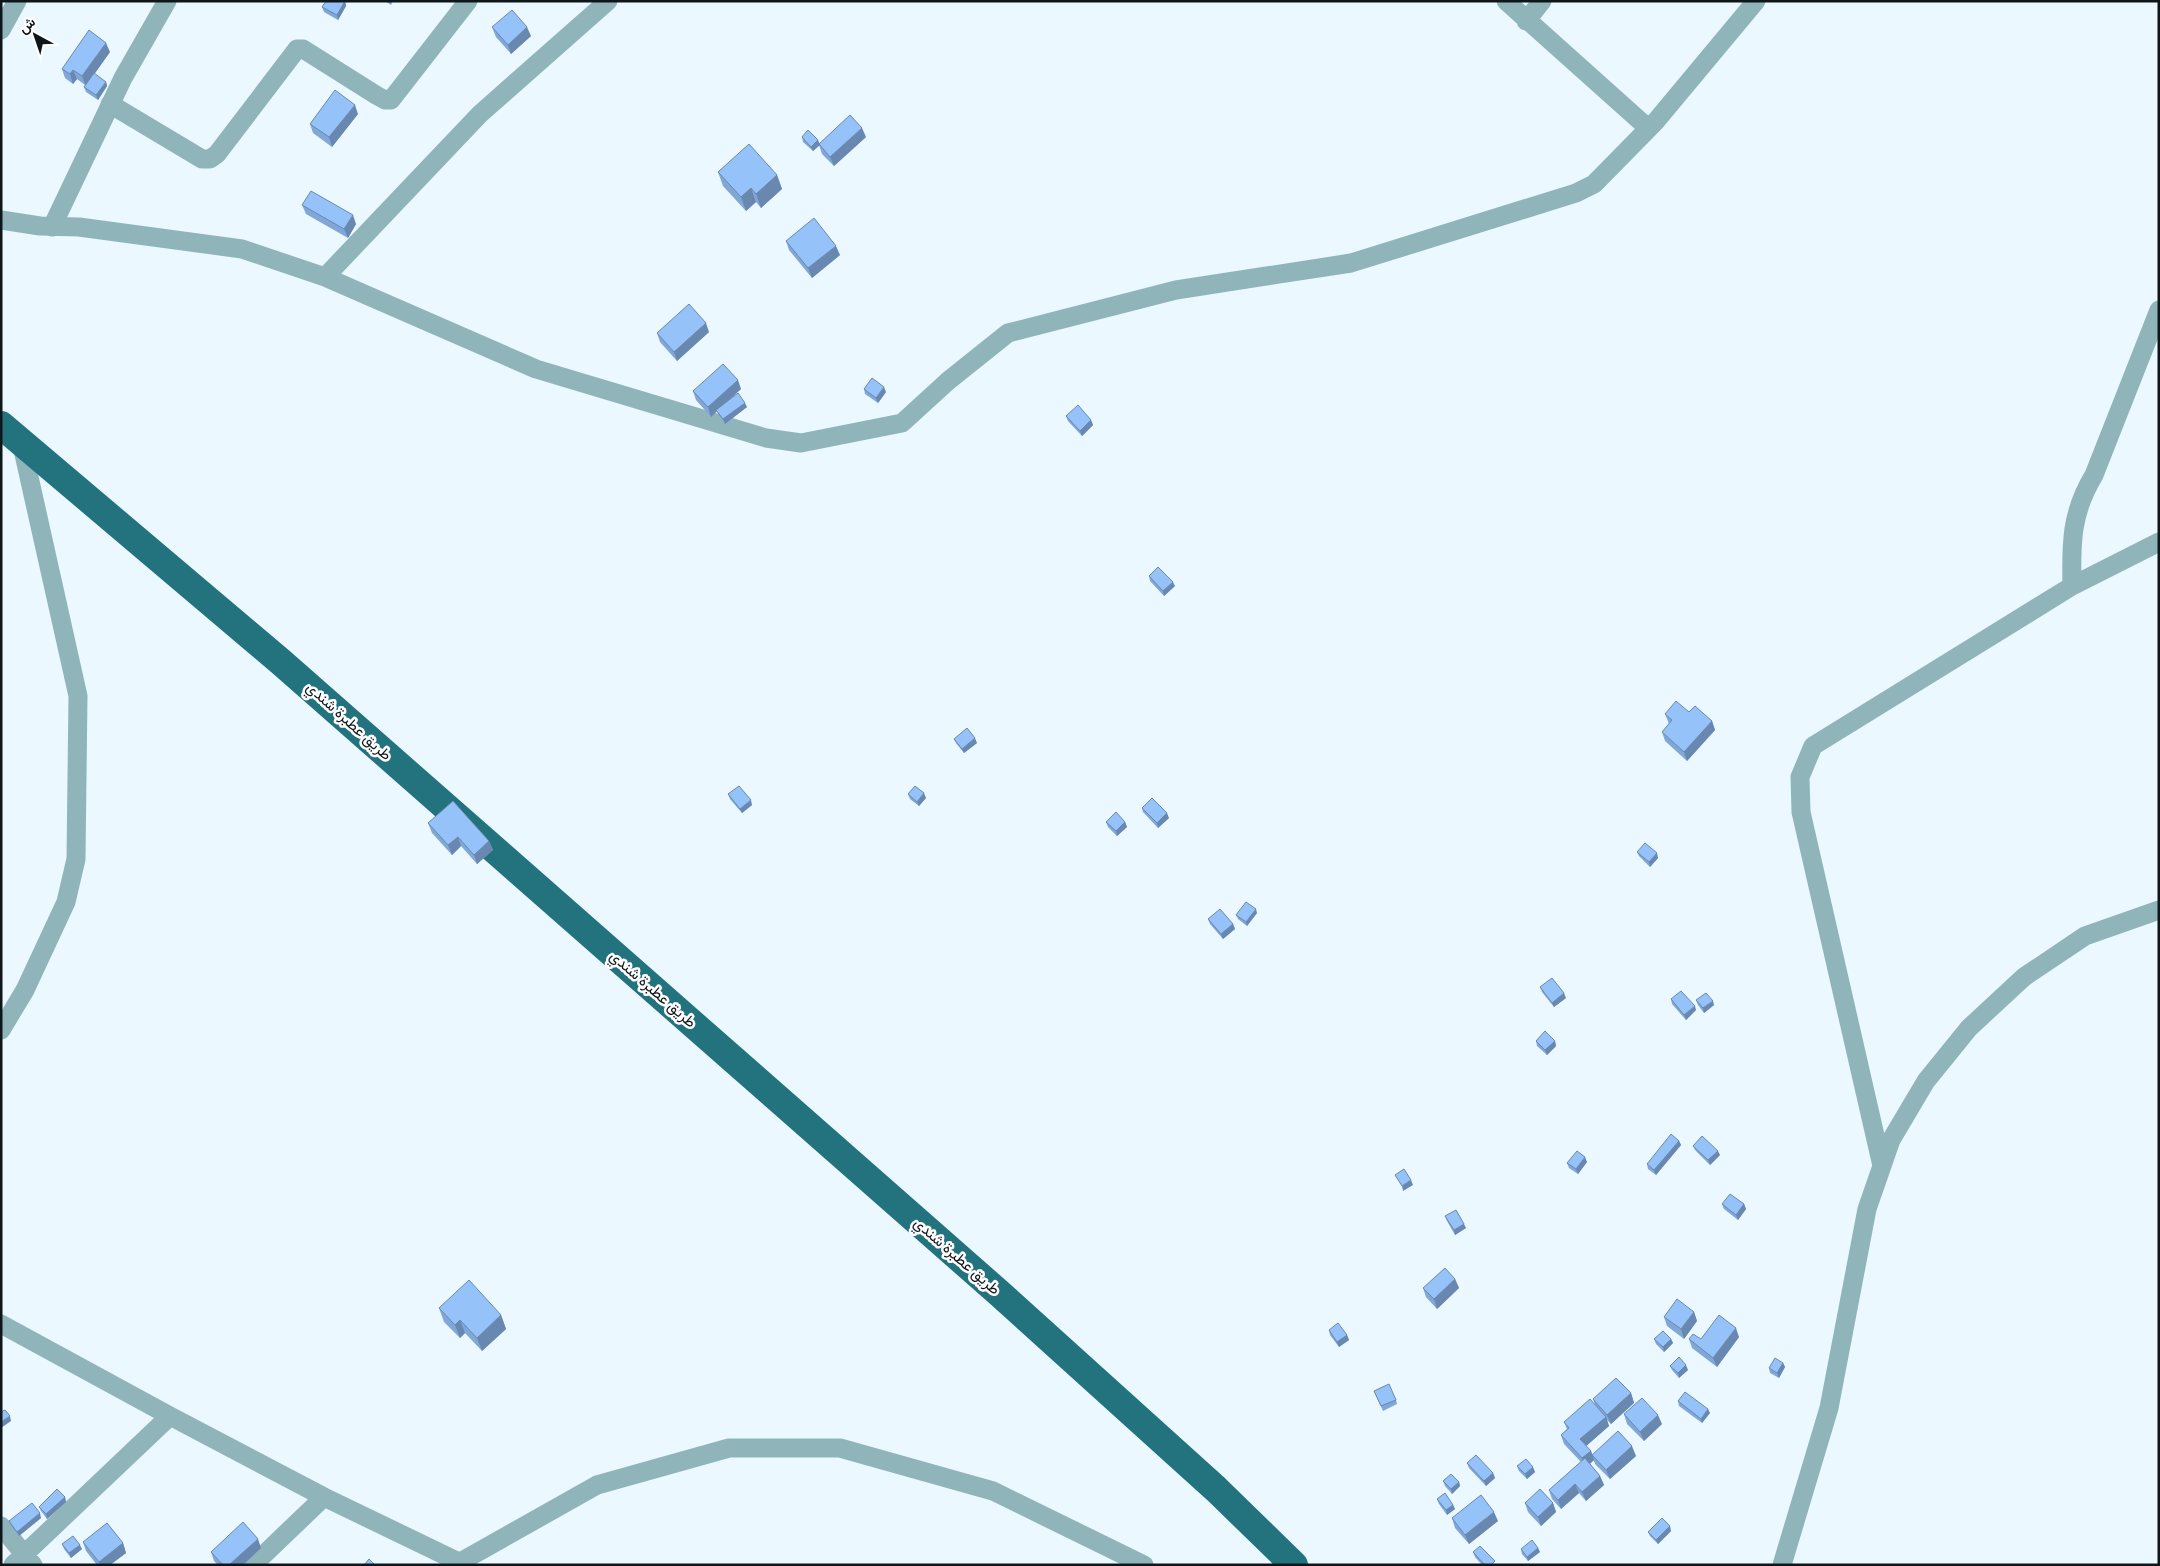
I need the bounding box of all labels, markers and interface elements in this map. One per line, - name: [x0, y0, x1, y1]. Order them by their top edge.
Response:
- north arrow: [10, 10, 60, 60]
- text: ش: [13, 11, 40, 38]
- street label: طريق عطبرة شندي: [300, 676, 398, 767]
- street label: طريق عطبرة شندي: [603, 944, 702, 1035]
- street label: طريق عطبرة شندي: [907, 1211, 1006, 1302]

